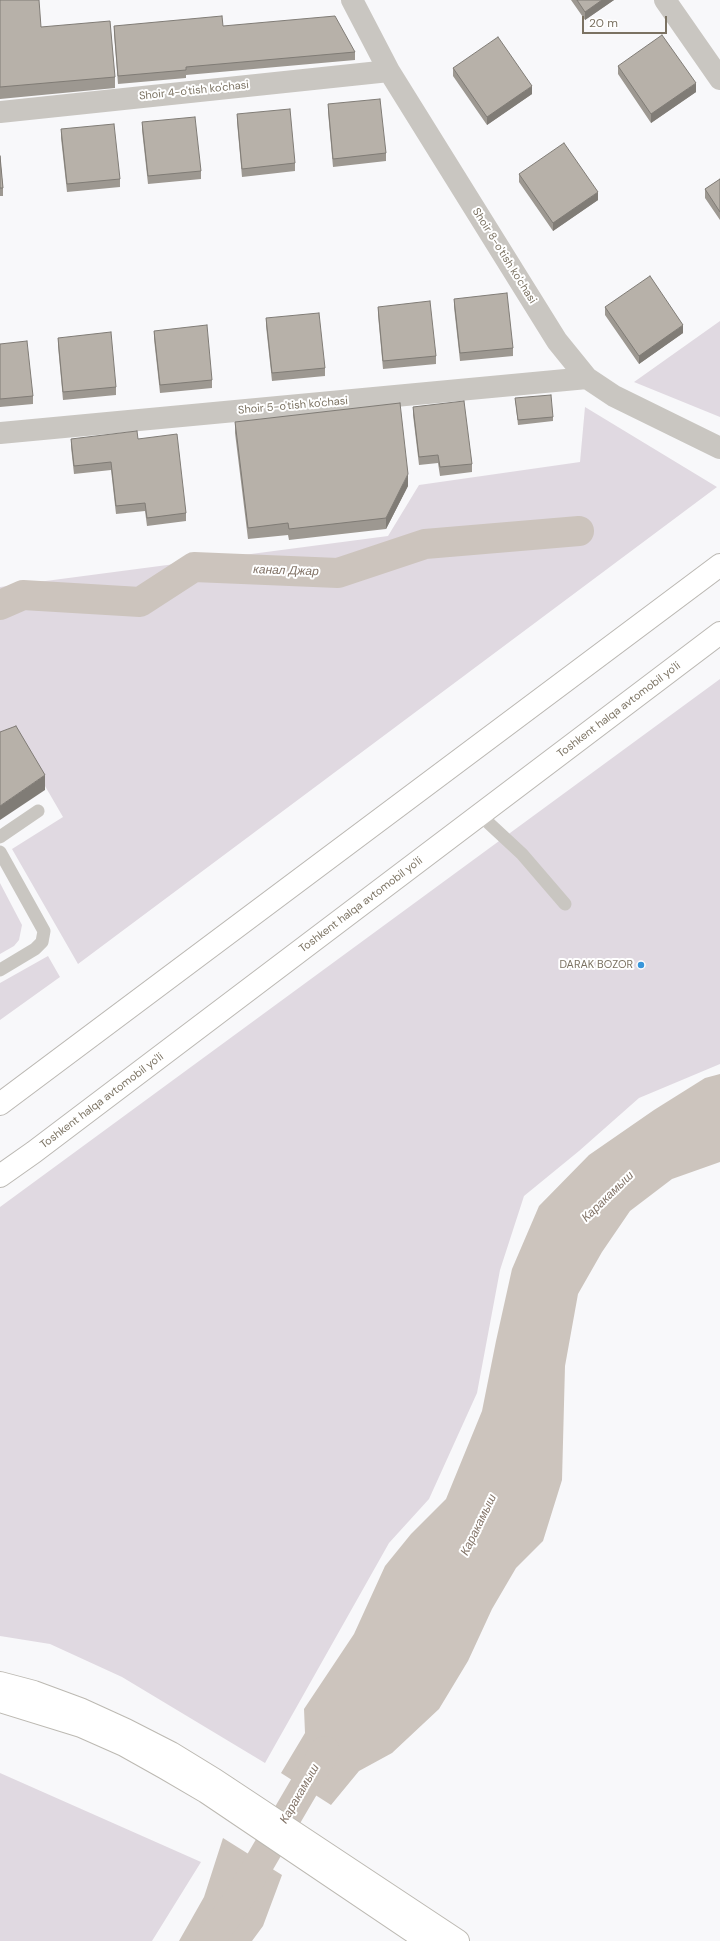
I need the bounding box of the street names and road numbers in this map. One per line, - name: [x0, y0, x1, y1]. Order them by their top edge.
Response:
- street label: Shoir 4-o'tish ko'chasi: [138, 79, 250, 103]
- street label: Shoir 8-o'tish ko'chasi: [469, 206, 539, 306]
- street label: Shoir 5-o'tish ko'chasi: [237, 395, 349, 417]
- street label: Toshkent halqa avtomobil yo'li: [555, 659, 683, 761]
- street label: Toshkent halqa avtomobil yo'li: [297, 854, 425, 956]
- street label: Toshkent halqa avtomobil yo'li: [38, 1050, 166, 1152]

